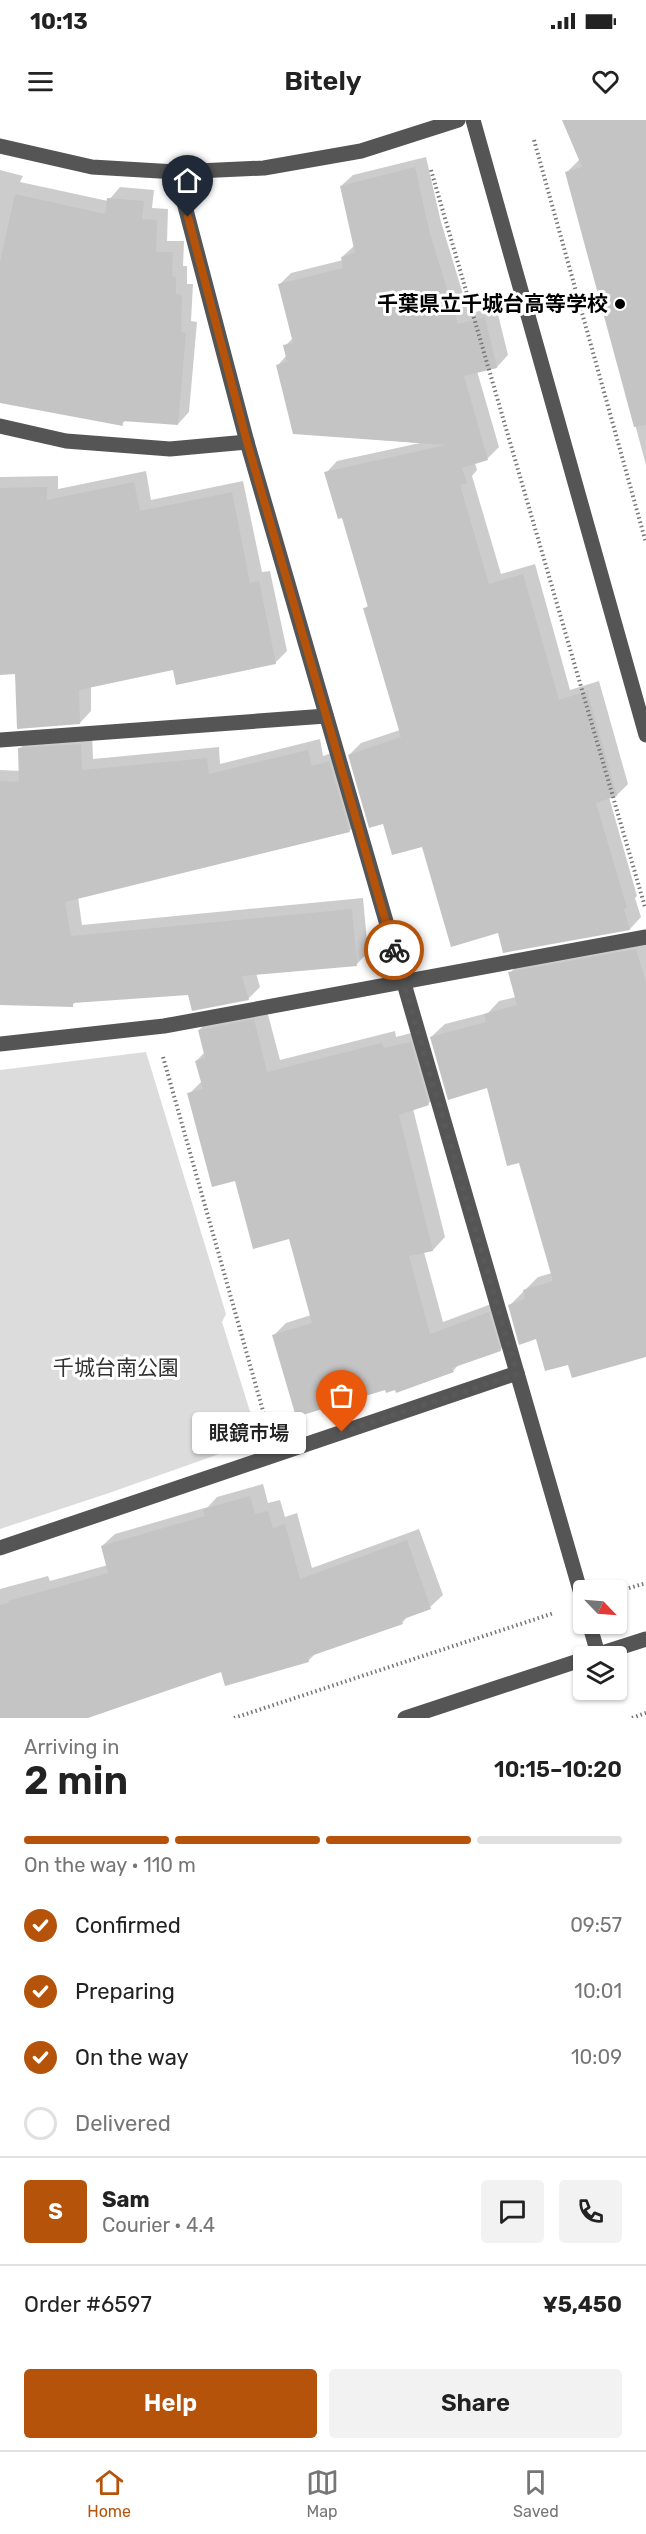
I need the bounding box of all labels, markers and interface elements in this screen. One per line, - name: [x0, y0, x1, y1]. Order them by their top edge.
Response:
- text: 10:13: [30, 8, 88, 35]
- icon: menu: [24, 65, 57, 98]
- text: Bitely: [284, 65, 362, 97]
- icon: heart: [589, 65, 622, 98]
- pin: [162, 155, 213, 217]
- icon: home: [171, 164, 204, 197]
- place label: 千葉県立千城台高等学校: [377, 291, 608, 316]
- marker: 千葉県立千城台高等学校: [613, 297, 627, 311]
- courier: [364, 920, 424, 980]
- icon: bike: [378, 934, 411, 967]
- park label: 千城台南公園: [53, 1355, 179, 1380]
- pin: [316, 1370, 367, 1432]
- icon: bag: [325, 1379, 358, 1412]
- callout: 眼鏡市場: [192, 1411, 306, 1453]
- text: 眼鏡市場: [209, 1421, 289, 1445]
- north arrow: [573, 1580, 627, 1634]
- map controls: [573, 1580, 627, 1700]
- button: layers: [573, 1646, 627, 1700]
- text: Arriving in: [24, 1735, 119, 1759]
- text: 10:15–10:20: [494, 1756, 622, 1783]
- text: 2 min: [24, 1758, 128, 1804]
- text: On the way · 110 m: [24, 1853, 196, 1877]
- icon: check: [24, 1909, 57, 1942]
- text: Confirmed: [75, 1912, 181, 1939]
- text: 09:57: [570, 1913, 622, 1937]
- icon: check: [24, 1975, 57, 2008]
- text: Preparing: [75, 1978, 175, 2005]
- text: 10:01: [574, 1979, 622, 2003]
- icon: check: [24, 2041, 57, 2074]
- text: On the way: [75, 2044, 189, 2071]
- text: 10:09: [571, 2045, 622, 2069]
- text: Delivered: [75, 2110, 171, 2137]
- button: chat: [481, 2180, 544, 2243]
- button: phone: [559, 2180, 622, 2243]
- text: Sam: [102, 2186, 150, 2213]
- text: S: [48, 2198, 63, 2225]
- text: Courier · 4.4: [102, 2213, 215, 2237]
- text: Order #6597: [24, 2291, 152, 2318]
- text: ¥5,450: [543, 2291, 622, 2318]
- button: Help: [24, 2369, 317, 2438]
- button: Share: [329, 2369, 622, 2438]
- tab: Home: [87, 2466, 131, 2521]
- tab: Map: [306, 2466, 339, 2521]
- tab: Saved: [513, 2466, 559, 2521]

